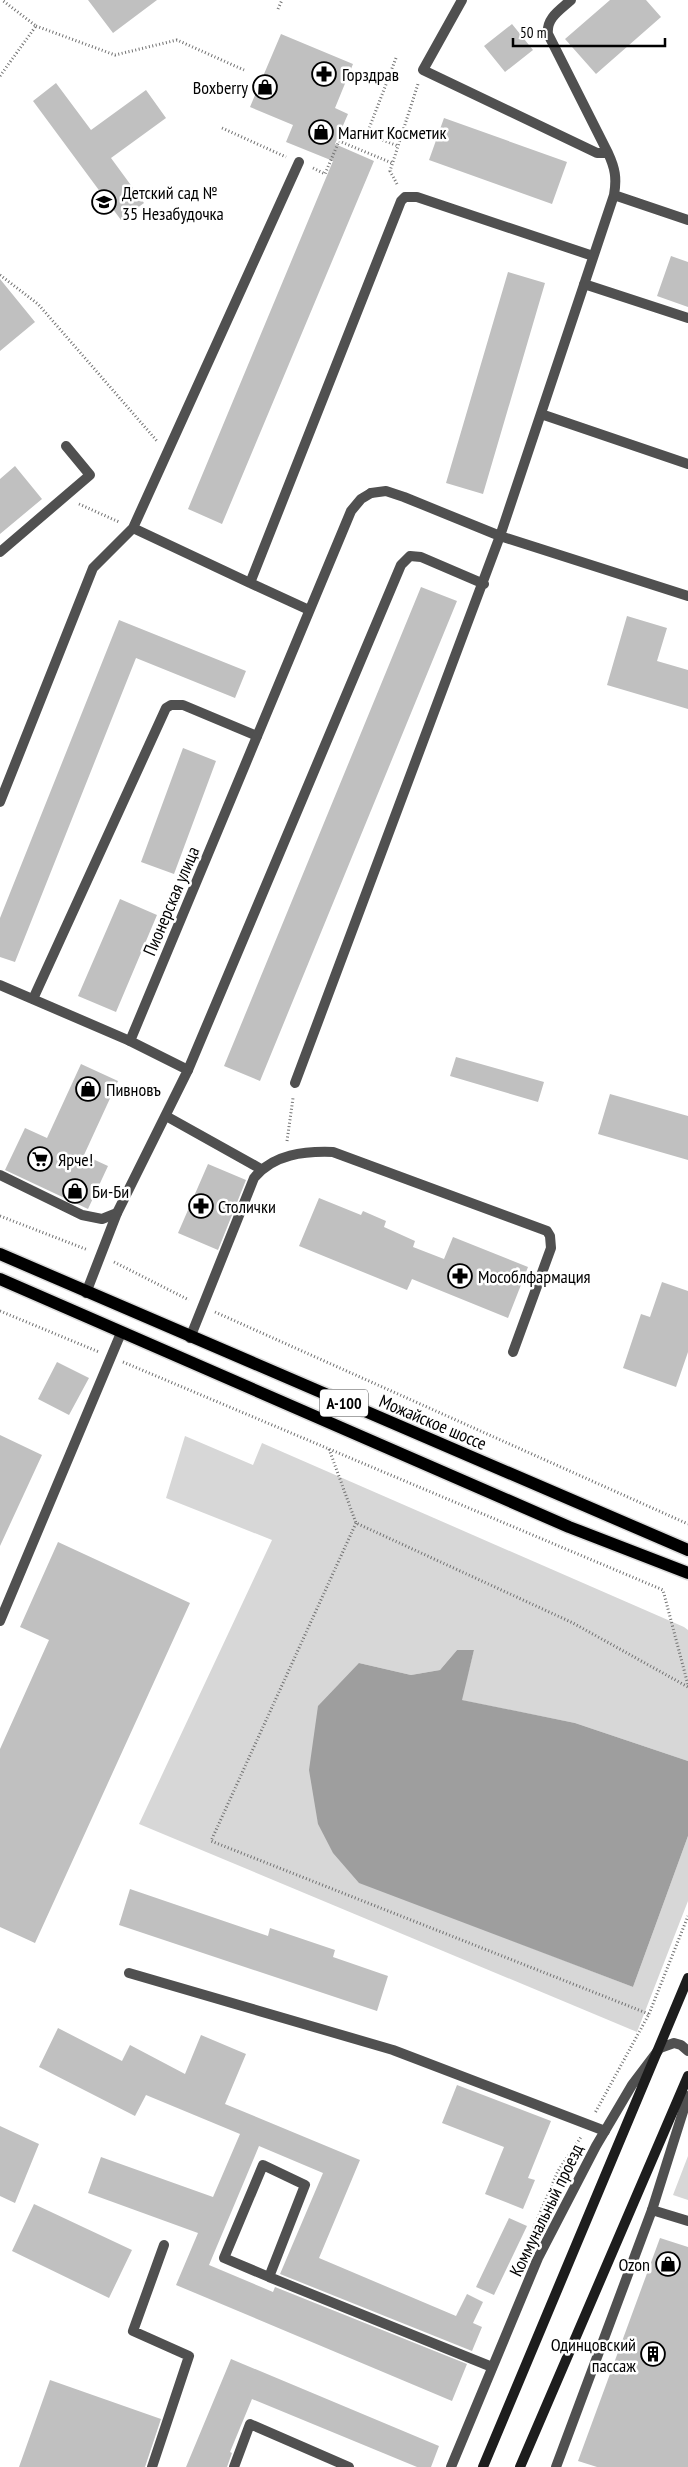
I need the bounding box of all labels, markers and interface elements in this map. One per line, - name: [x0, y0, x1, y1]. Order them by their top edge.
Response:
- scale bar: [513, 15, 666, 47]
- text: 50 m: [520, 23, 546, 42]
- pharmacy icon: Горздрав: [311, 61, 337, 87]
- place label: Горздрав: [342, 63, 399, 86]
- shop icon: Boxberry: [252, 74, 278, 100]
- place label: Boxberry: [193, 76, 248, 99]
- shop icon: Магнит Косметик: [308, 119, 334, 145]
- place label: Магнит Косметик: [338, 121, 447, 144]
- place label: Детский сад № 35 Незабудочка: [122, 181, 224, 225]
- school or university icon: Детский сад № 35 Незабудочка: [91, 189, 117, 215]
- street label: Пионерская улица: [138, 843, 204, 959]
- shop icon: Пивновъ: [75, 1076, 101, 1102]
- place label: Пивновъ: [106, 1078, 161, 1101]
- supermarket icon: Ярче!: [27, 1146, 53, 1172]
- place label: Ярче!: [58, 1148, 93, 1171]
- shop icon: Би-Би: [62, 1178, 88, 1204]
- place label: Би-Би: [92, 1180, 129, 1203]
- pharmacy icon: Столички: [188, 1193, 214, 1219]
- place label: Столички: [218, 1195, 276, 1218]
- pharmacy icon: Мособлфармация: [447, 1263, 473, 1289]
- place label: Мособлфармация: [478, 1265, 591, 1288]
- street label: Можайское шоссе: [376, 1389, 490, 1455]
- road number: А-100: [320, 1390, 368, 1416]
- street label: Коммунальный проезд: [504, 2140, 588, 2280]
- shop icon: Ozon: [655, 2251, 681, 2277]
- place label: Ozon: [618, 2253, 650, 2276]
- place label: Одинцовский пассаж: [551, 2333, 636, 2377]
- building icon: Одинцовский пассаж: [640, 2341, 666, 2367]

